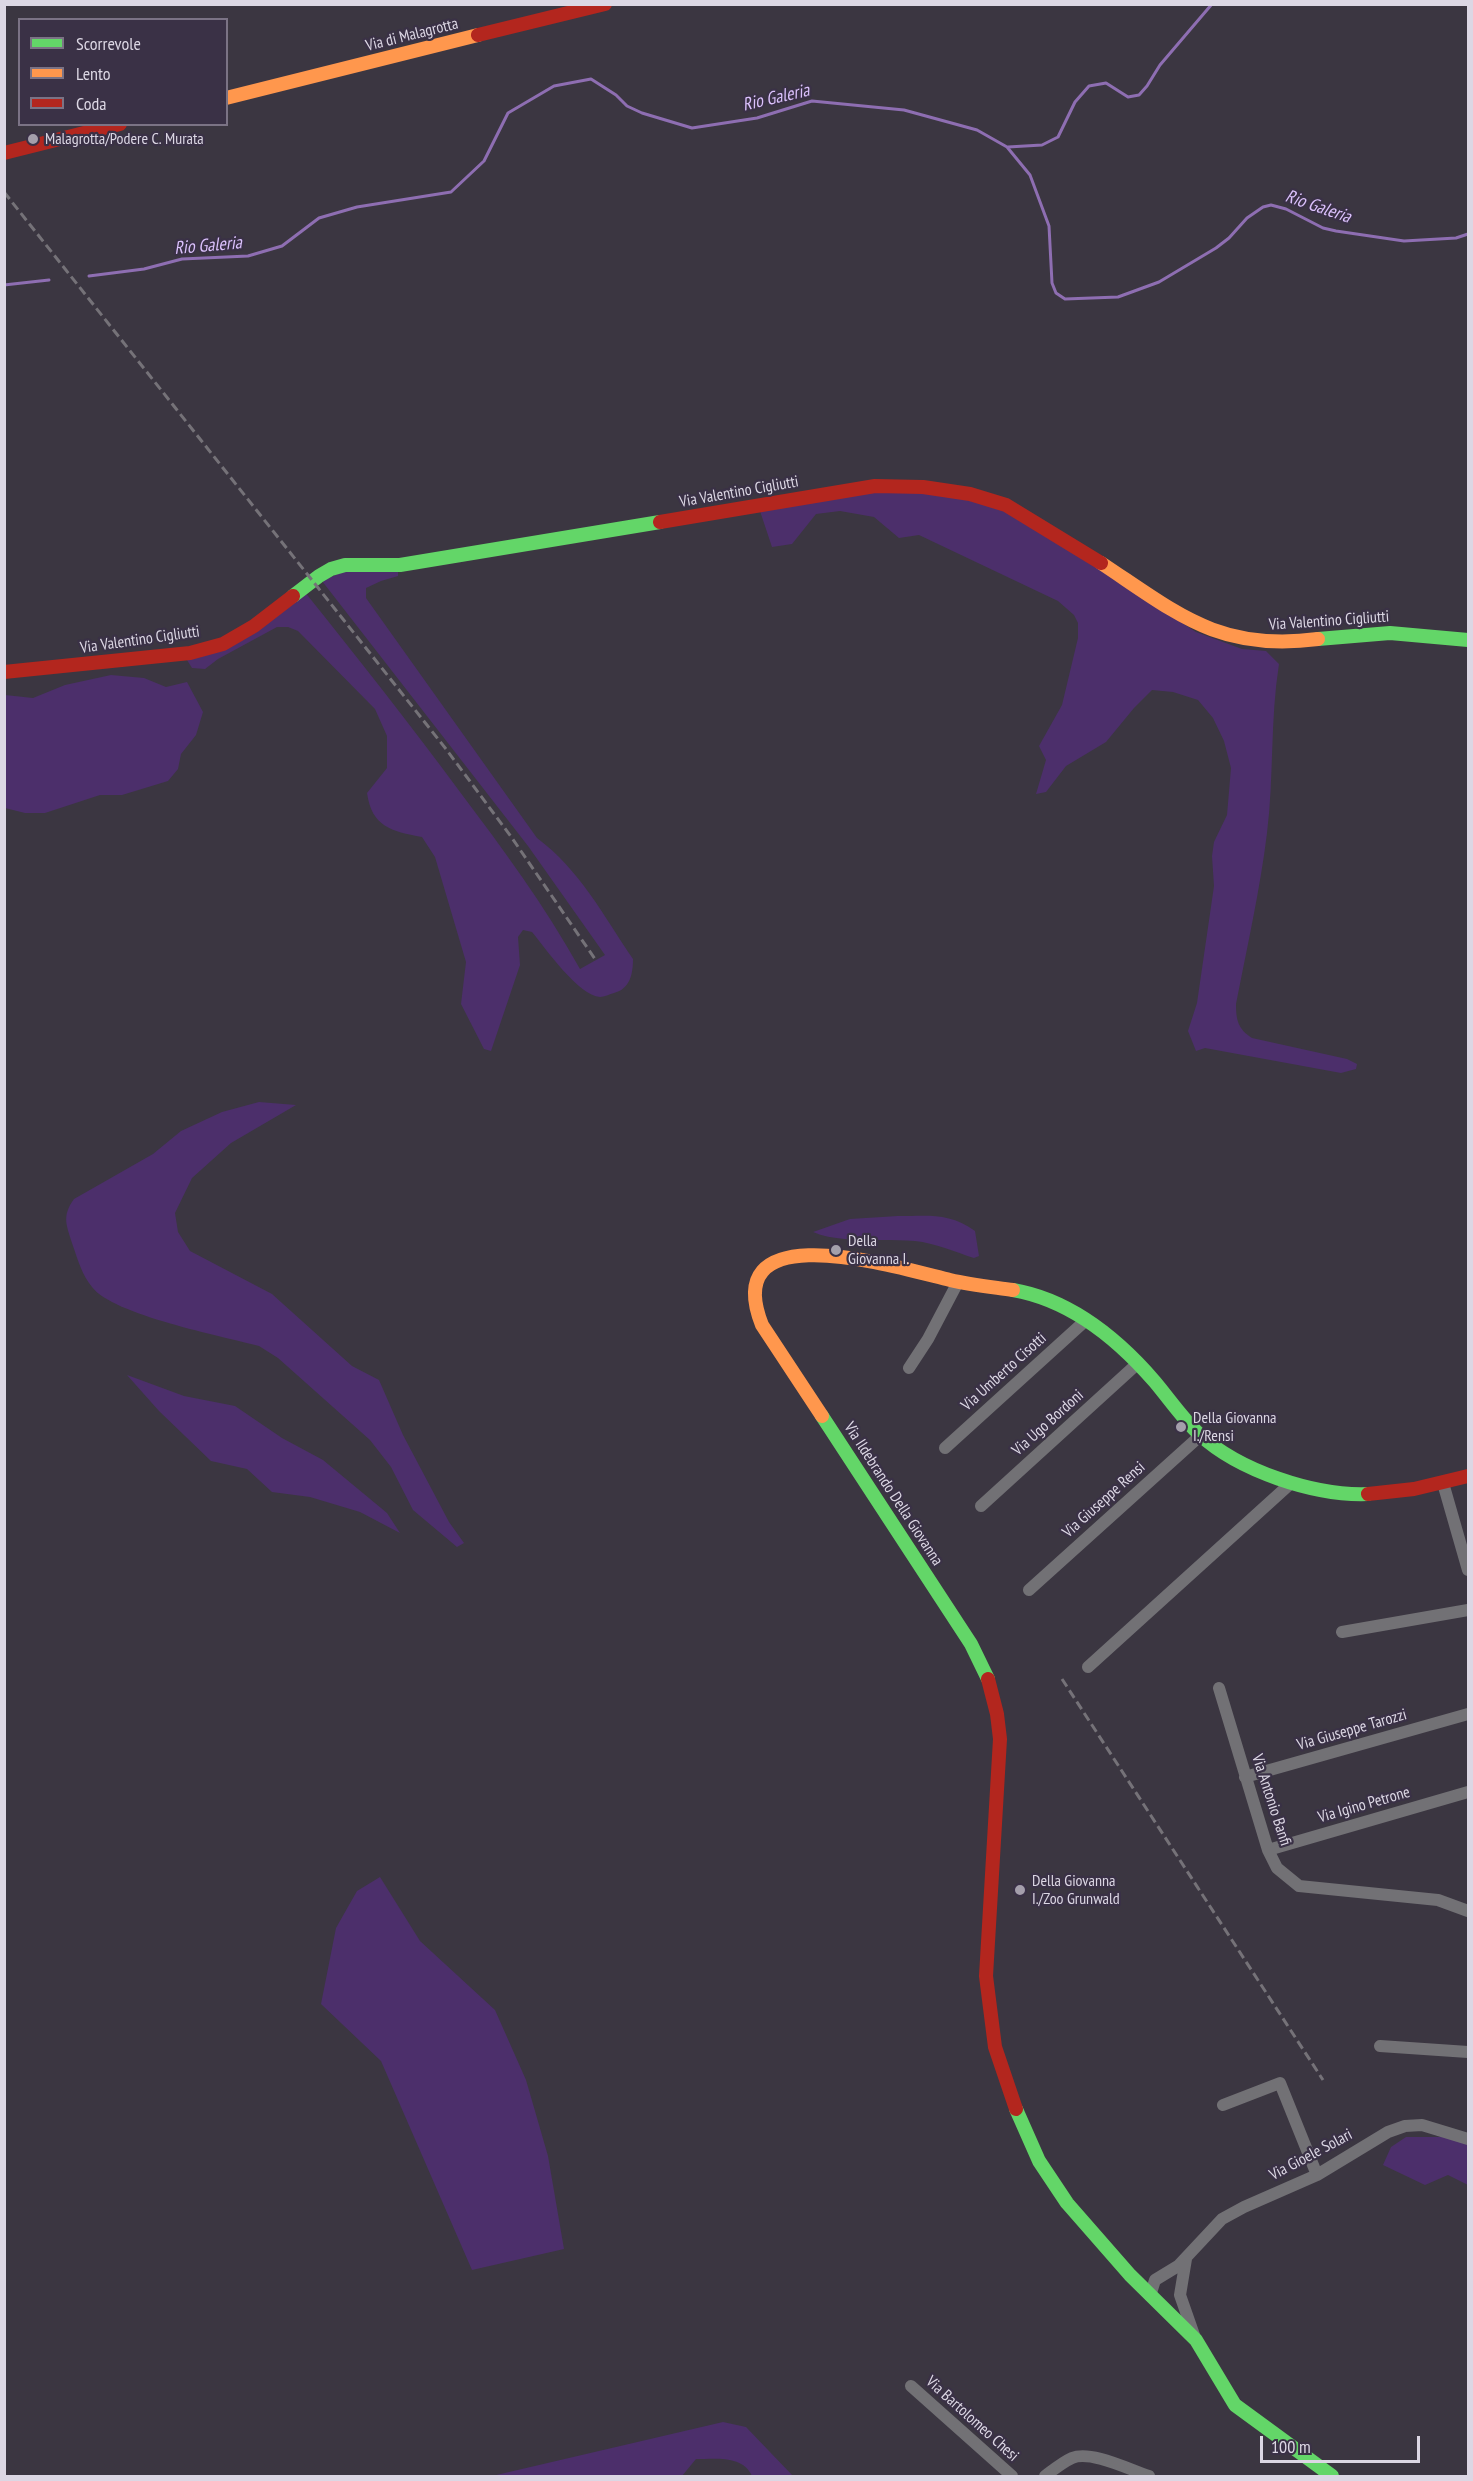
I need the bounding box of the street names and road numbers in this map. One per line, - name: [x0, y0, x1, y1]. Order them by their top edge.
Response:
- street label: Via di Malagrotta: [364, 14, 460, 56]
- street label: Via Valentino Cigliutti: [678, 472, 800, 512]
- street label: Via Valentino Cigliutti: [1268, 607, 1390, 635]
- street label: Via Valentino Cigliutti: [79, 622, 201, 658]
- street label: Via Umberto Cisotti: [958, 1329, 1050, 1415]
- street label: Via Ugo Bordoni: [1008, 1386, 1088, 1460]
- street label: Via Ildebrando Della Giovanna: [839, 1419, 947, 1569]
- street label: Via Giuseppe Rensi: [1059, 1458, 1149, 1542]
- street label: Via Giuseppe Tarozzi: [1295, 1705, 1409, 1755]
- street label: Via Antonio Banfi: [1247, 1752, 1295, 1848]
- street label: Via Igino Petrone: [1316, 1783, 1412, 1827]
- street label: Via Gioele Solari: [1266, 2125, 1356, 2185]
- street label: Via Bartolomeo Chesi: [922, 2372, 1022, 2466]

